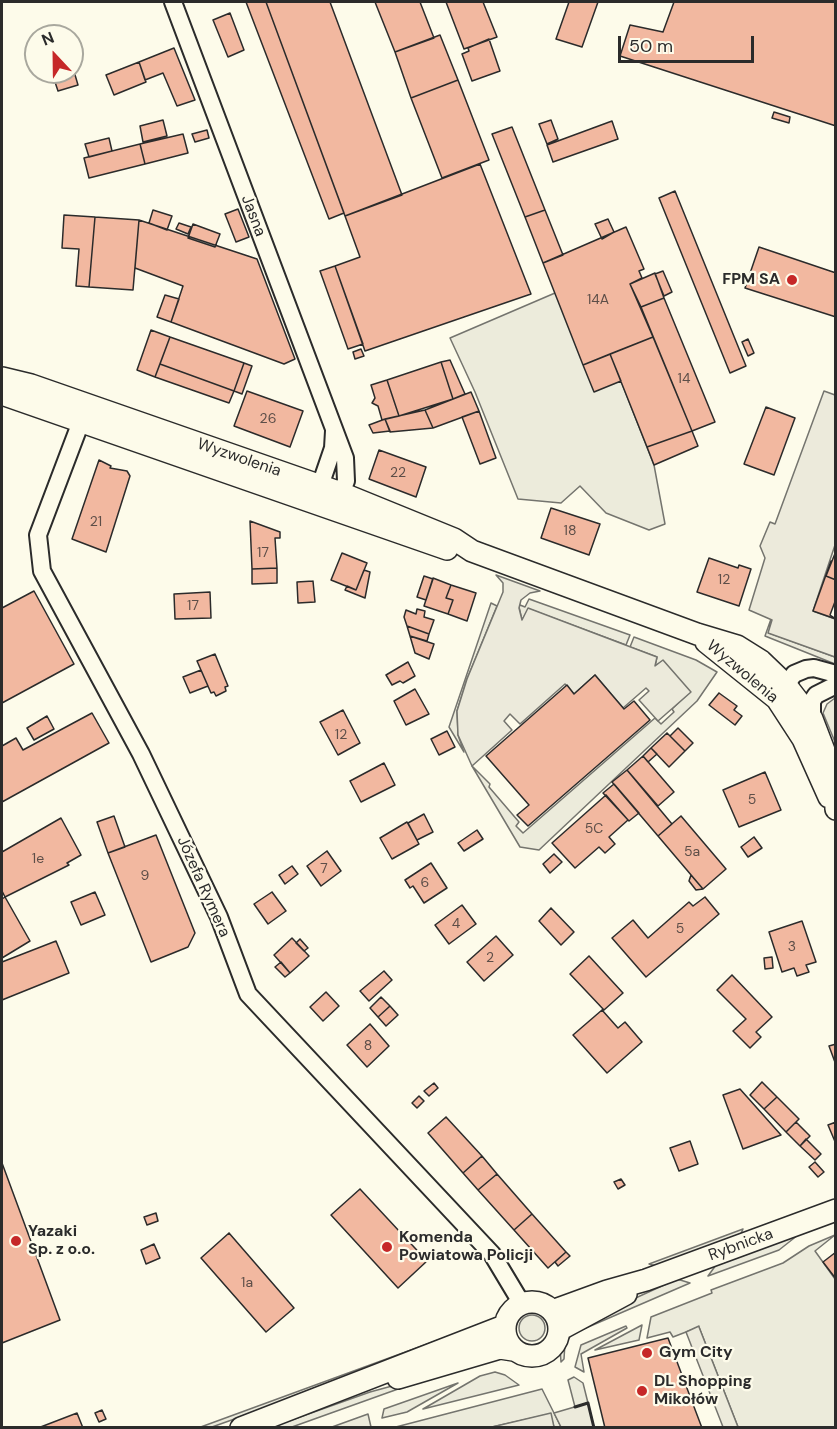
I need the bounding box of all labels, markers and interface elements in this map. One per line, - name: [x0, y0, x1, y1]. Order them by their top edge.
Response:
- north arrow: [24, 24, 84, 84]
- scale bar: [621, 24, 758, 62]
- text: N: [38, 27, 57, 51]
- text: 50 m: [629, 34, 673, 58]
- street label: Jasna: [236, 193, 270, 239]
- place label: FPM SA: [722, 270, 780, 290]
- marker: FPM SA: [785, 273, 799, 287]
- house number: 14A: [587, 292, 609, 308]
- house number: 14: [678, 371, 690, 387]
- house number: 26: [260, 411, 276, 427]
- street label: Wyzwolenia: [195, 435, 283, 481]
- house number: 22: [390, 465, 406, 481]
- house number: 21: [90, 514, 102, 530]
- house number: 18: [564, 523, 576, 539]
- house number: 17: [257, 545, 269, 561]
- house number: 12: [718, 572, 730, 588]
- house number: 17: [187, 598, 199, 614]
- street label: Wyzwolenia: [702, 637, 782, 707]
- house number: 12: [335, 727, 347, 743]
- house number: 5: [748, 792, 756, 808]
- house number: 5C: [585, 821, 603, 837]
- street label: Józefa Rymera: [172, 834, 234, 940]
- house number: 5a: [684, 844, 700, 860]
- house number: 1e: [32, 851, 44, 867]
- house number: 7: [320, 861, 328, 877]
- house number: 9: [141, 868, 149, 884]
- house number: 6: [421, 875, 429, 891]
- house number: 4: [452, 916, 460, 932]
- house number: 5: [676, 921, 684, 937]
- house number: 3: [788, 939, 796, 955]
- house number: 2: [486, 950, 494, 966]
- house number: 8: [364, 1038, 372, 1054]
- place label: Yazaki Sp. z o.o.: [28, 1222, 95, 1260]
- street label: Rybnicka: [706, 1224, 776, 1266]
- place label: Komenda Powiatowa Policji: [399, 1228, 533, 1266]
- marker: Yazaki Sp. z o.o.: [9, 1234, 23, 1248]
- marker: Komenda Powiatowa Policji: [380, 1240, 394, 1254]
- house number: 1a: [241, 1275, 253, 1291]
- place label: Gym City: [659, 1343, 733, 1363]
- marker: Gym City: [640, 1346, 654, 1360]
- place label: DL Shopping Mikołów: [654, 1372, 752, 1410]
- marker: DL Shopping Mikołów: [635, 1384, 649, 1398]

